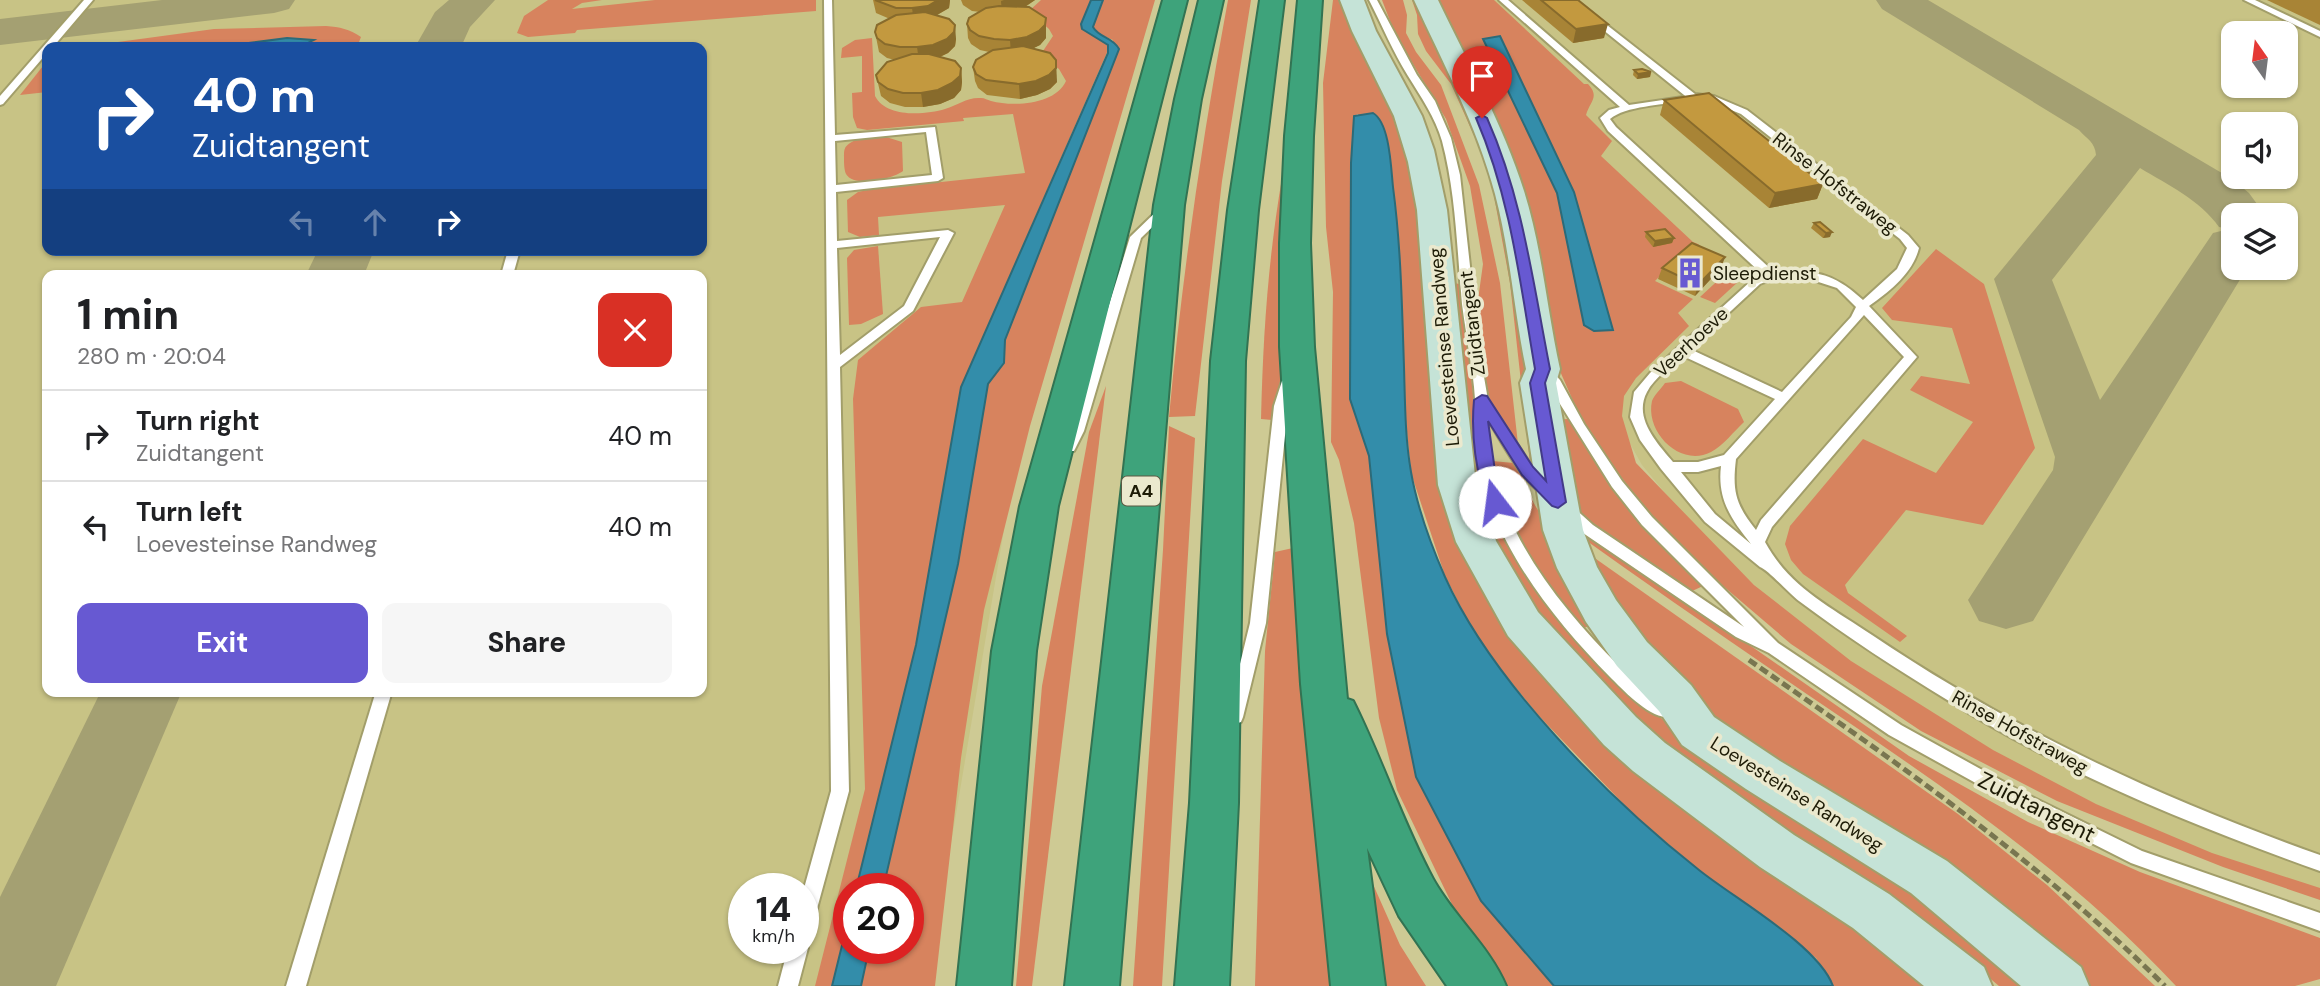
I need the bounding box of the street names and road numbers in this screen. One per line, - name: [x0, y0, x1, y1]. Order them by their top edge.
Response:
- street label: Rinse Hofstraweg: [1768, 126, 1903, 240]
- street label: Loevesteinse Randweg: [1423, 246, 1465, 447]
- street label: Zuidtangent: [1453, 269, 1491, 377]
- street label: Veerhoeve: [1648, 301, 1734, 383]
- road number: A4: [1122, 476, 1160, 505]
- street label: Rinse Hofstraweg: [1948, 684, 2093, 780]
- street label: Loevesteinse Randweg: [1706, 731, 1888, 858]
- street label: Zuidtangent: [1973, 765, 2101, 849]

